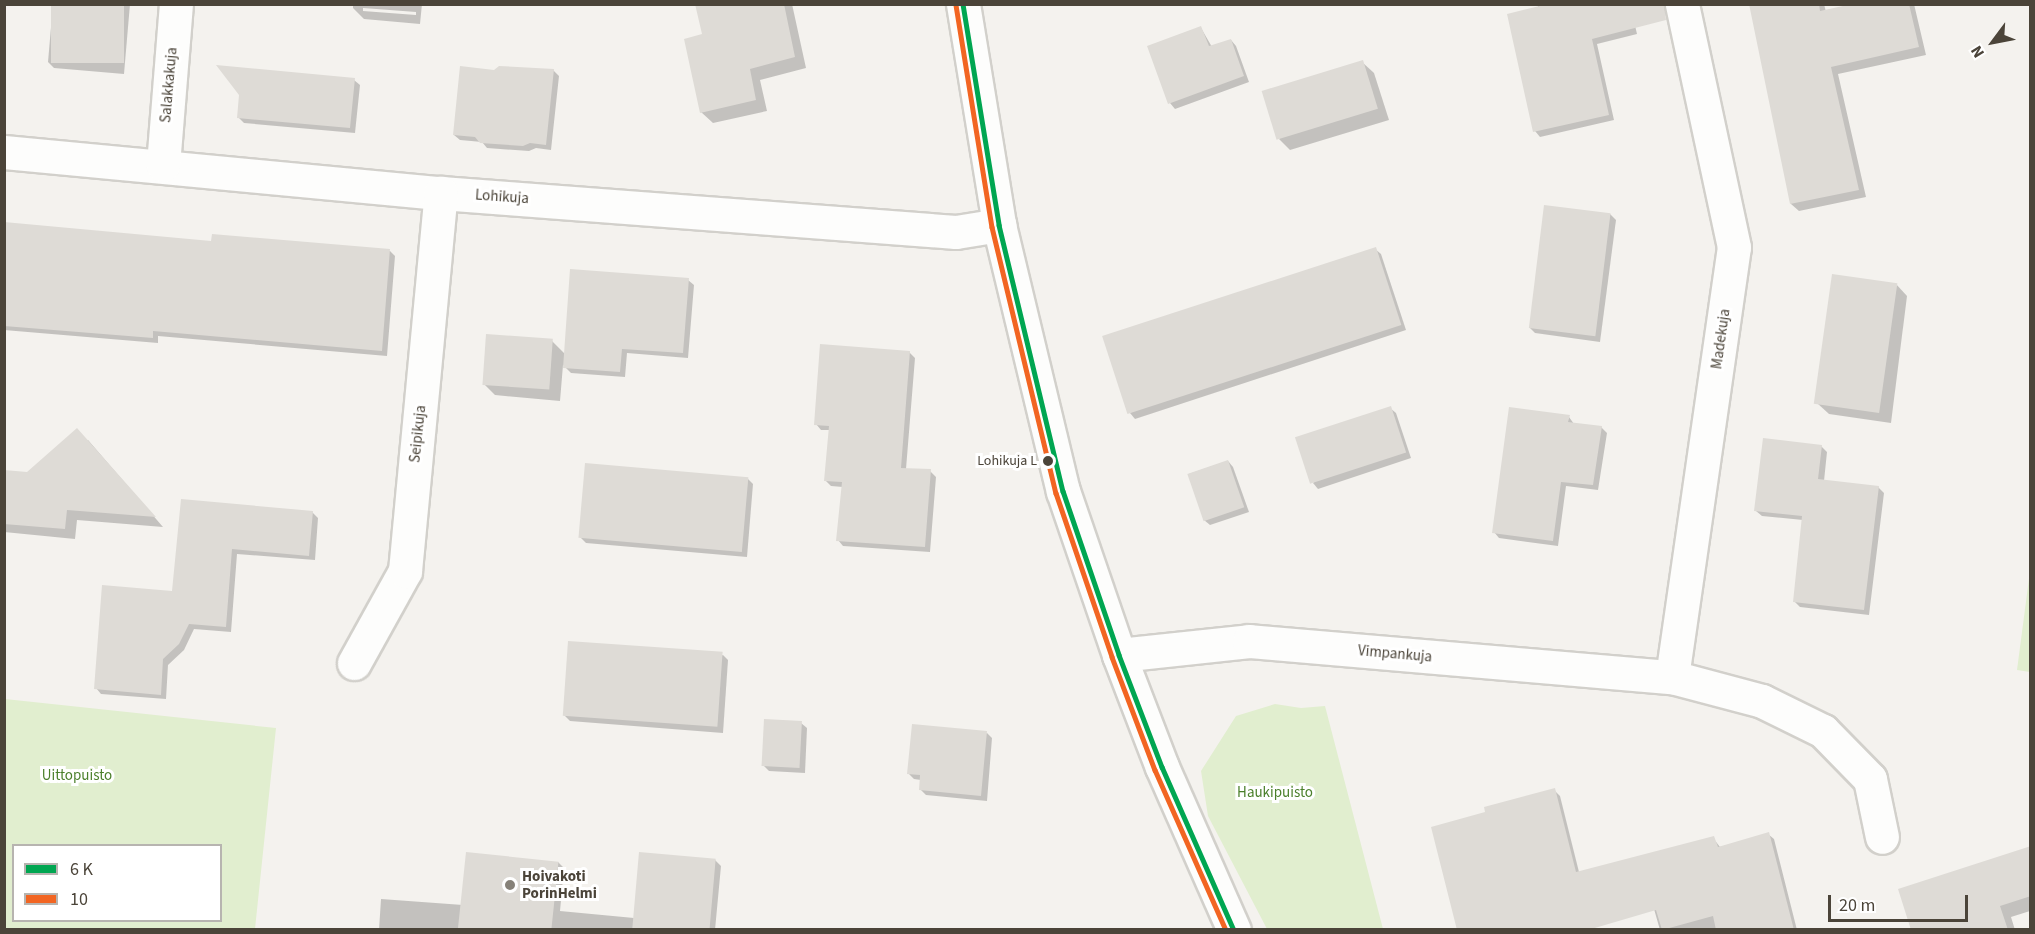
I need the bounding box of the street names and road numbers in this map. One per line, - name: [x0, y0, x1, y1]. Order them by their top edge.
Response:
- street label: Salakkakuja: [157, 46, 181, 124]
- street label: Lohikuja: [475, 186, 529, 208]
- street label: Madekuja: [1708, 308, 1734, 370]
- street label: Seipikuja: [406, 404, 430, 464]
- street label: Vimpankuja: [1357, 642, 1433, 666]

